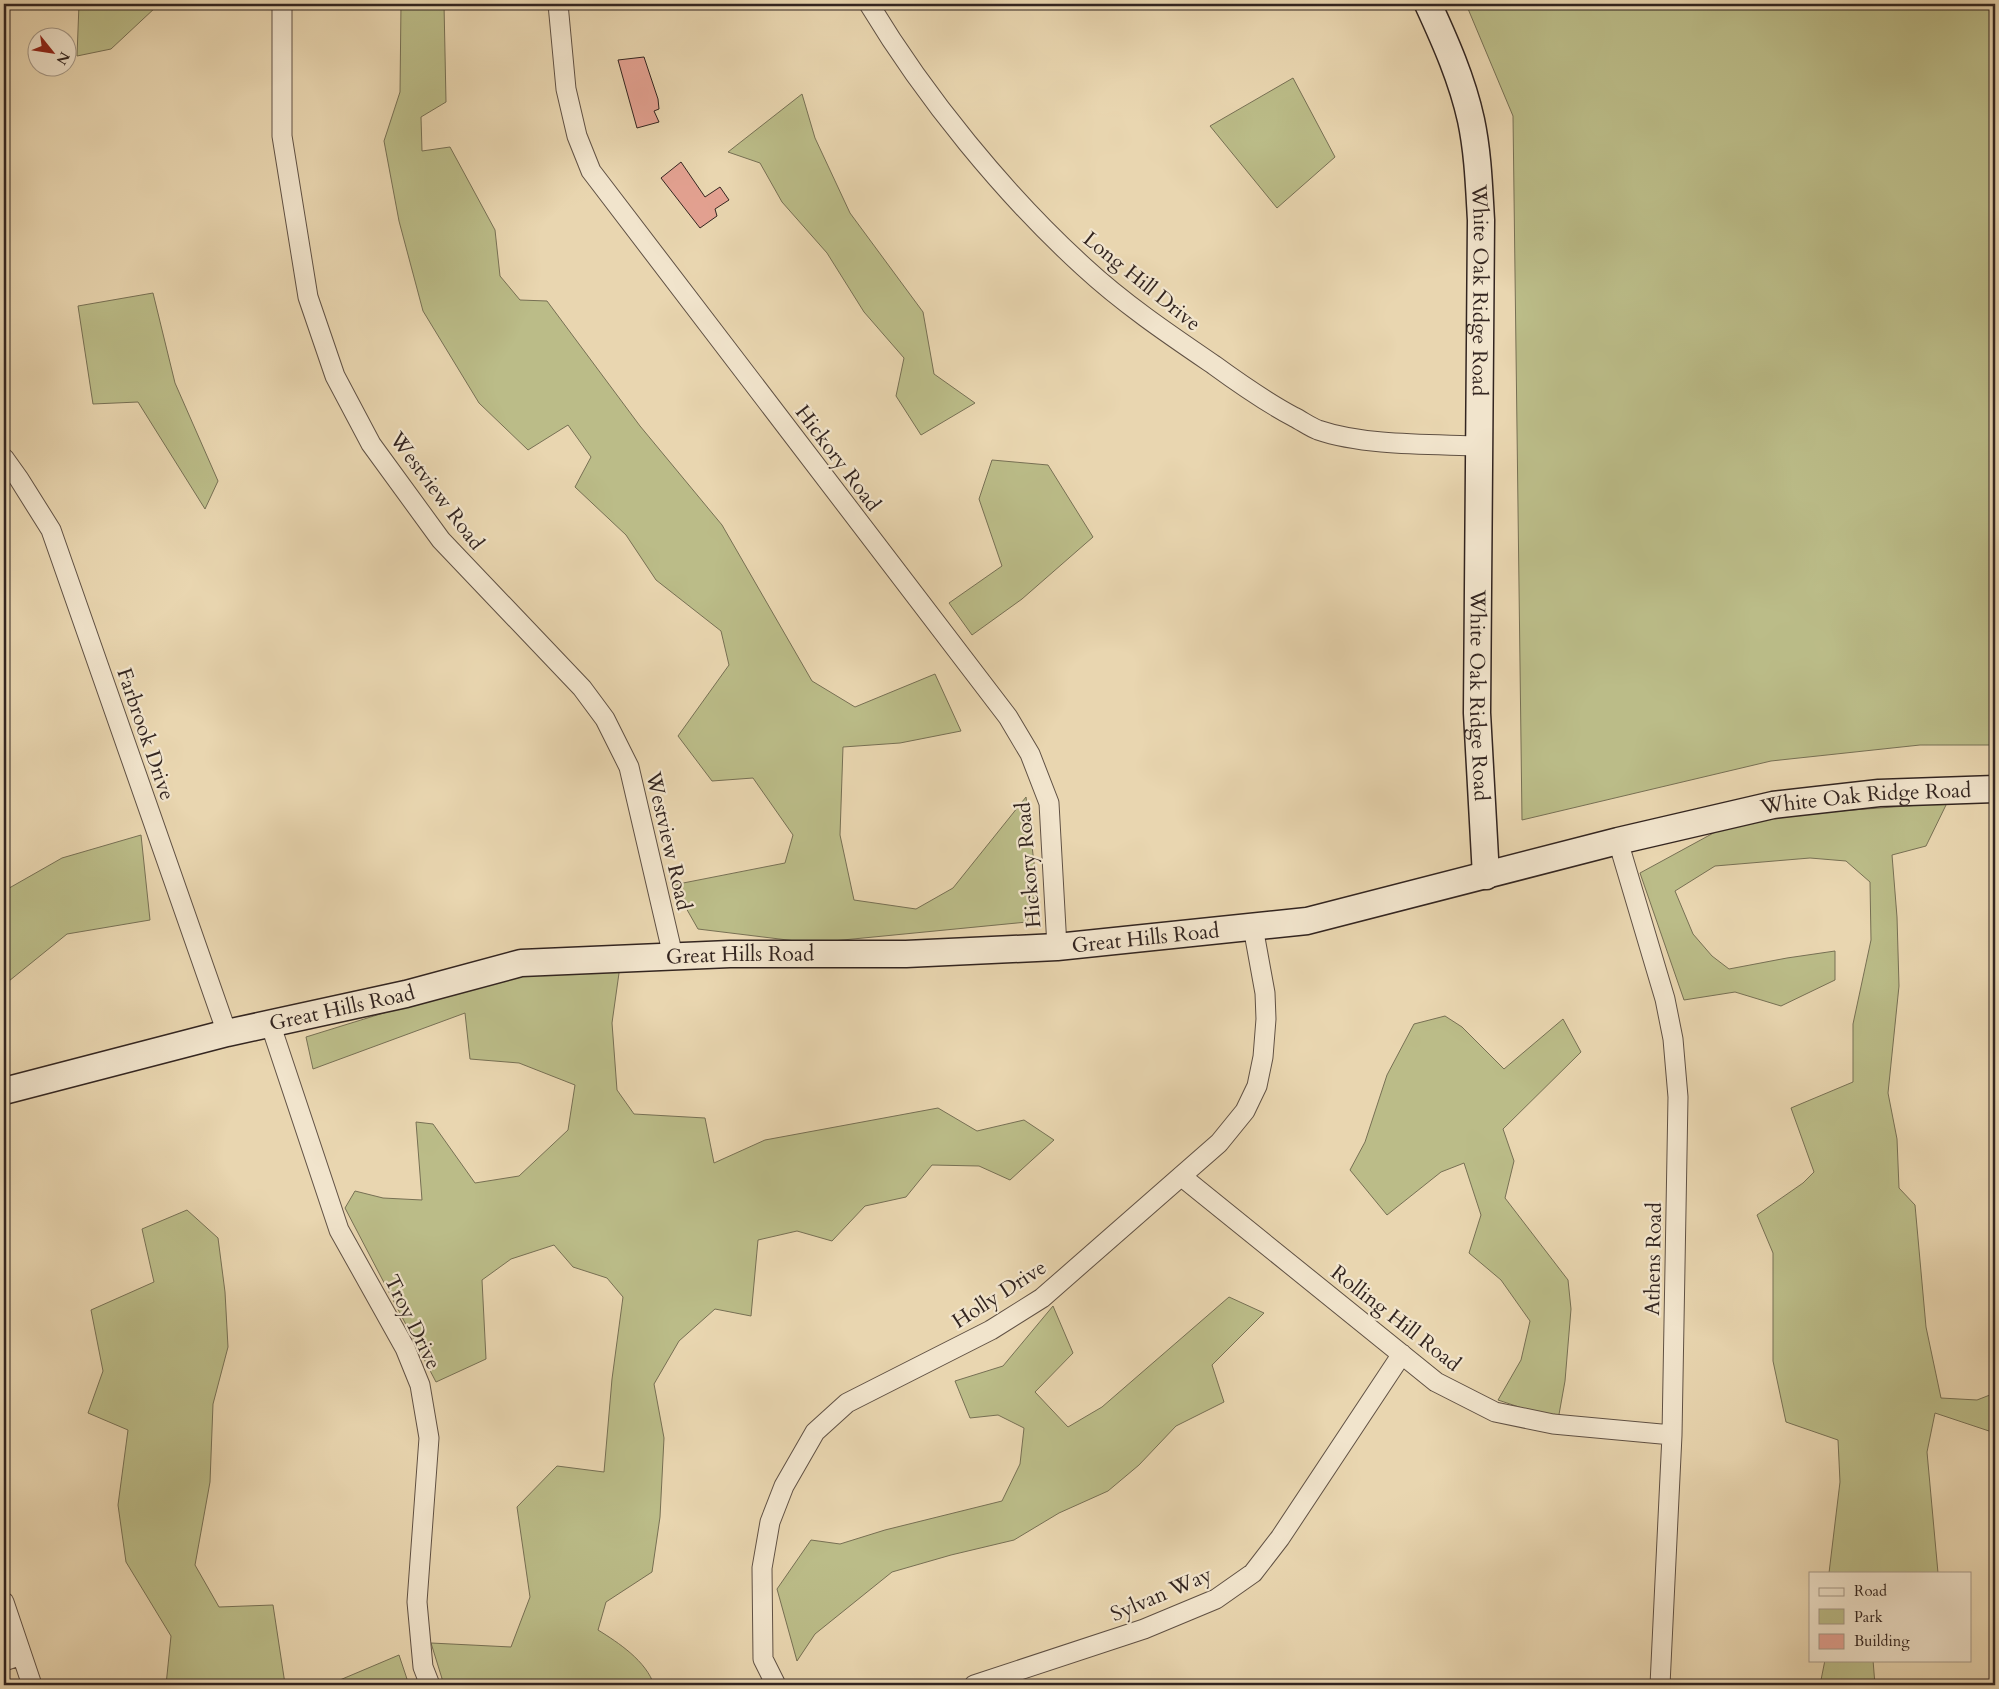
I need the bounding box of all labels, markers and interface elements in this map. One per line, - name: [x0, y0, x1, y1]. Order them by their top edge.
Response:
- north arrow: [28, 28, 78, 78]
- text: N: [52, 48, 74, 68]
- street label: White Oak Ridge Road: [1464, 183, 1495, 396]
- street label: Long Hill Drive: [1077, 225, 1207, 338]
- street label: Hickory Road: [788, 399, 887, 517]
- street label: Westview Road: [382, 425, 491, 556]
- street label: White Oak Ridge Road: [1462, 589, 1496, 802]
- street label: Farbrook Drive: [109, 664, 182, 804]
- street label: Westview Road: [638, 768, 699, 913]
- street label: White Oak Ridge Road: [1757, 776, 1972, 823]
- street label: Hickory Road: [1009, 801, 1048, 929]
- street label: Great Hills Road: [1070, 916, 1221, 960]
- street label: Great Hills Road: [665, 940, 814, 972]
- street label: Great Hills Road: [266, 978, 418, 1038]
- street label: Athens Road: [1638, 1202, 1669, 1316]
- street label: Holly Drive: [946, 1253, 1052, 1336]
- street label: Rolling Hill Road: [1325, 1258, 1467, 1378]
- street label: Troy Drive: [377, 1270, 448, 1374]
- street label: Sylvan Way: [1106, 1560, 1216, 1629]
- legend: [1809, 1572, 1972, 1662]
- text: Road: [1854, 1581, 1887, 1601]
- text: Park: [1854, 1607, 1883, 1627]
- text: Building: [1854, 1631, 1910, 1651]

